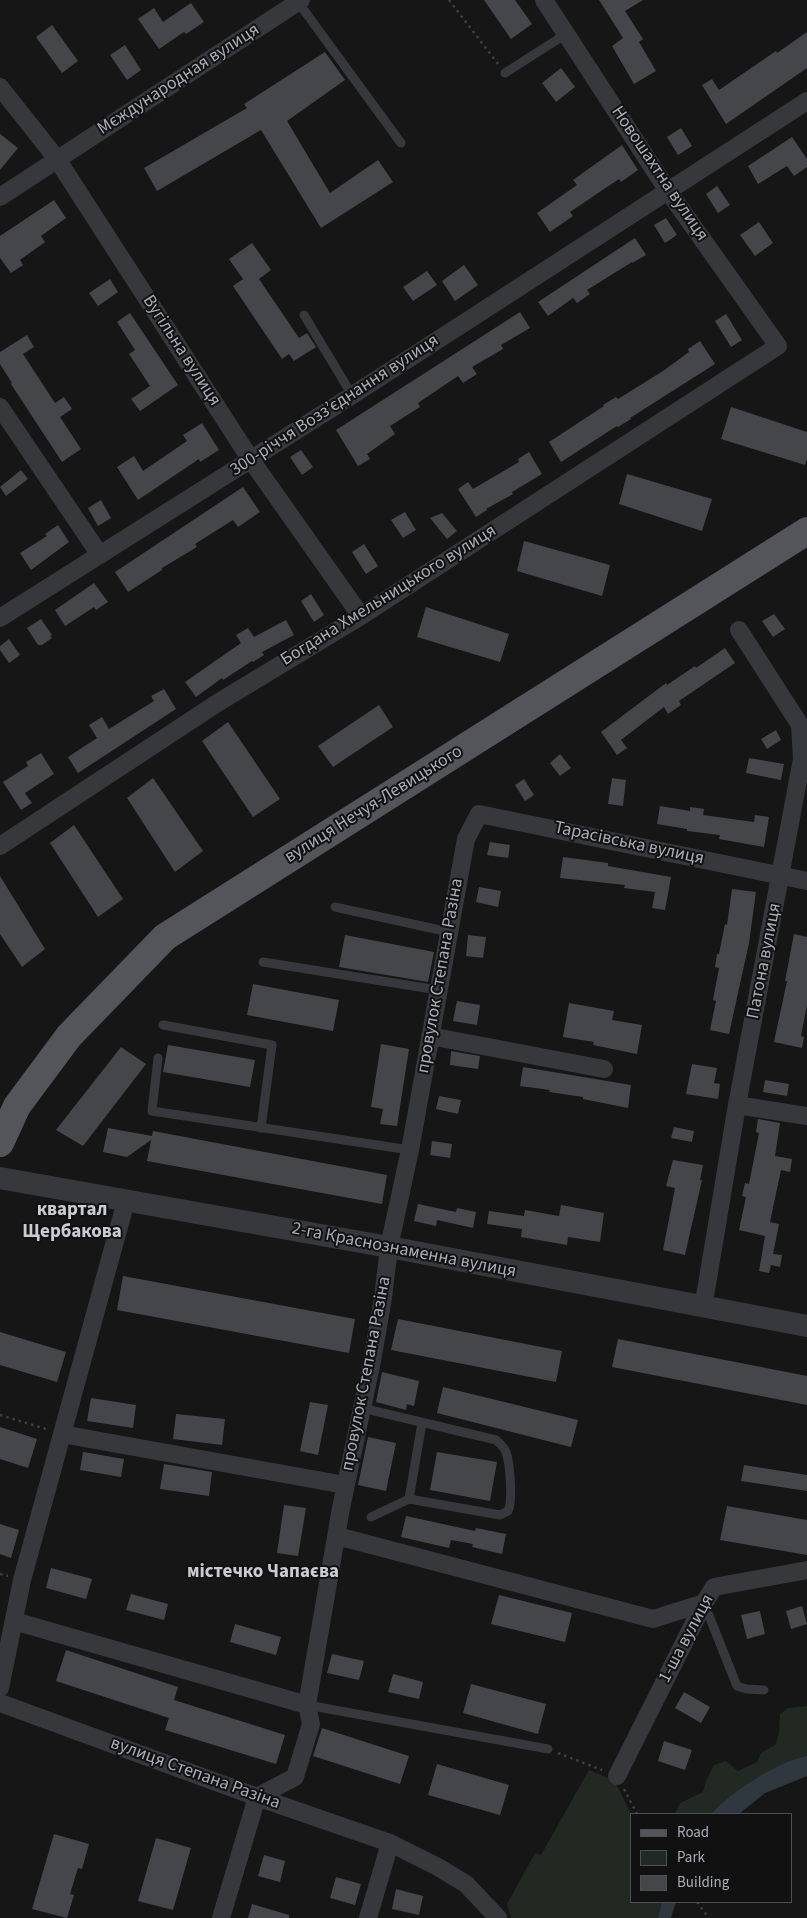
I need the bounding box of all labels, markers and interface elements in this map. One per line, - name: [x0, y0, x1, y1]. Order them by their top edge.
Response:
- street label: Мєждународная вулиця: [94, 20, 264, 140]
- street label: Новошахтна вулиця: [606, 102, 712, 246]
- street label: Вугільна вулиця: [137, 291, 225, 411]
- street label: 300-річчя Возз’єднання вулиця: [227, 330, 443, 482]
- street label: Богдана Хмельницького вулиця: [277, 521, 501, 671]
- street label: вулиця Нечуя-Левицького: [281, 741, 467, 869]
- street label: Тарасівська вулиця: [552, 818, 706, 870]
- street label: провулок Степана Разіна: [413, 877, 469, 1075]
- street label: Патона вулиця: [743, 901, 787, 1021]
- district label: квартал Щербакова: [22, 1200, 122, 1244]
- street label: 2-га Краснознаменна вулиця: [290, 1219, 518, 1283]
- street label: провулок Степана Разіна: [338, 1275, 396, 1473]
- district label: містечко Чапаєва: [187, 1562, 339, 1584]
- street label: 1-ша вулиця: [655, 1591, 719, 1687]
- street label: вулиця Степана Разіна: [107, 1733, 283, 1815]
- legend: [630, 1813, 792, 1903]
- text: Road: [677, 1822, 709, 1843]
- text: Park: [677, 1847, 705, 1868]
- text: Building: [677, 1872, 729, 1893]

